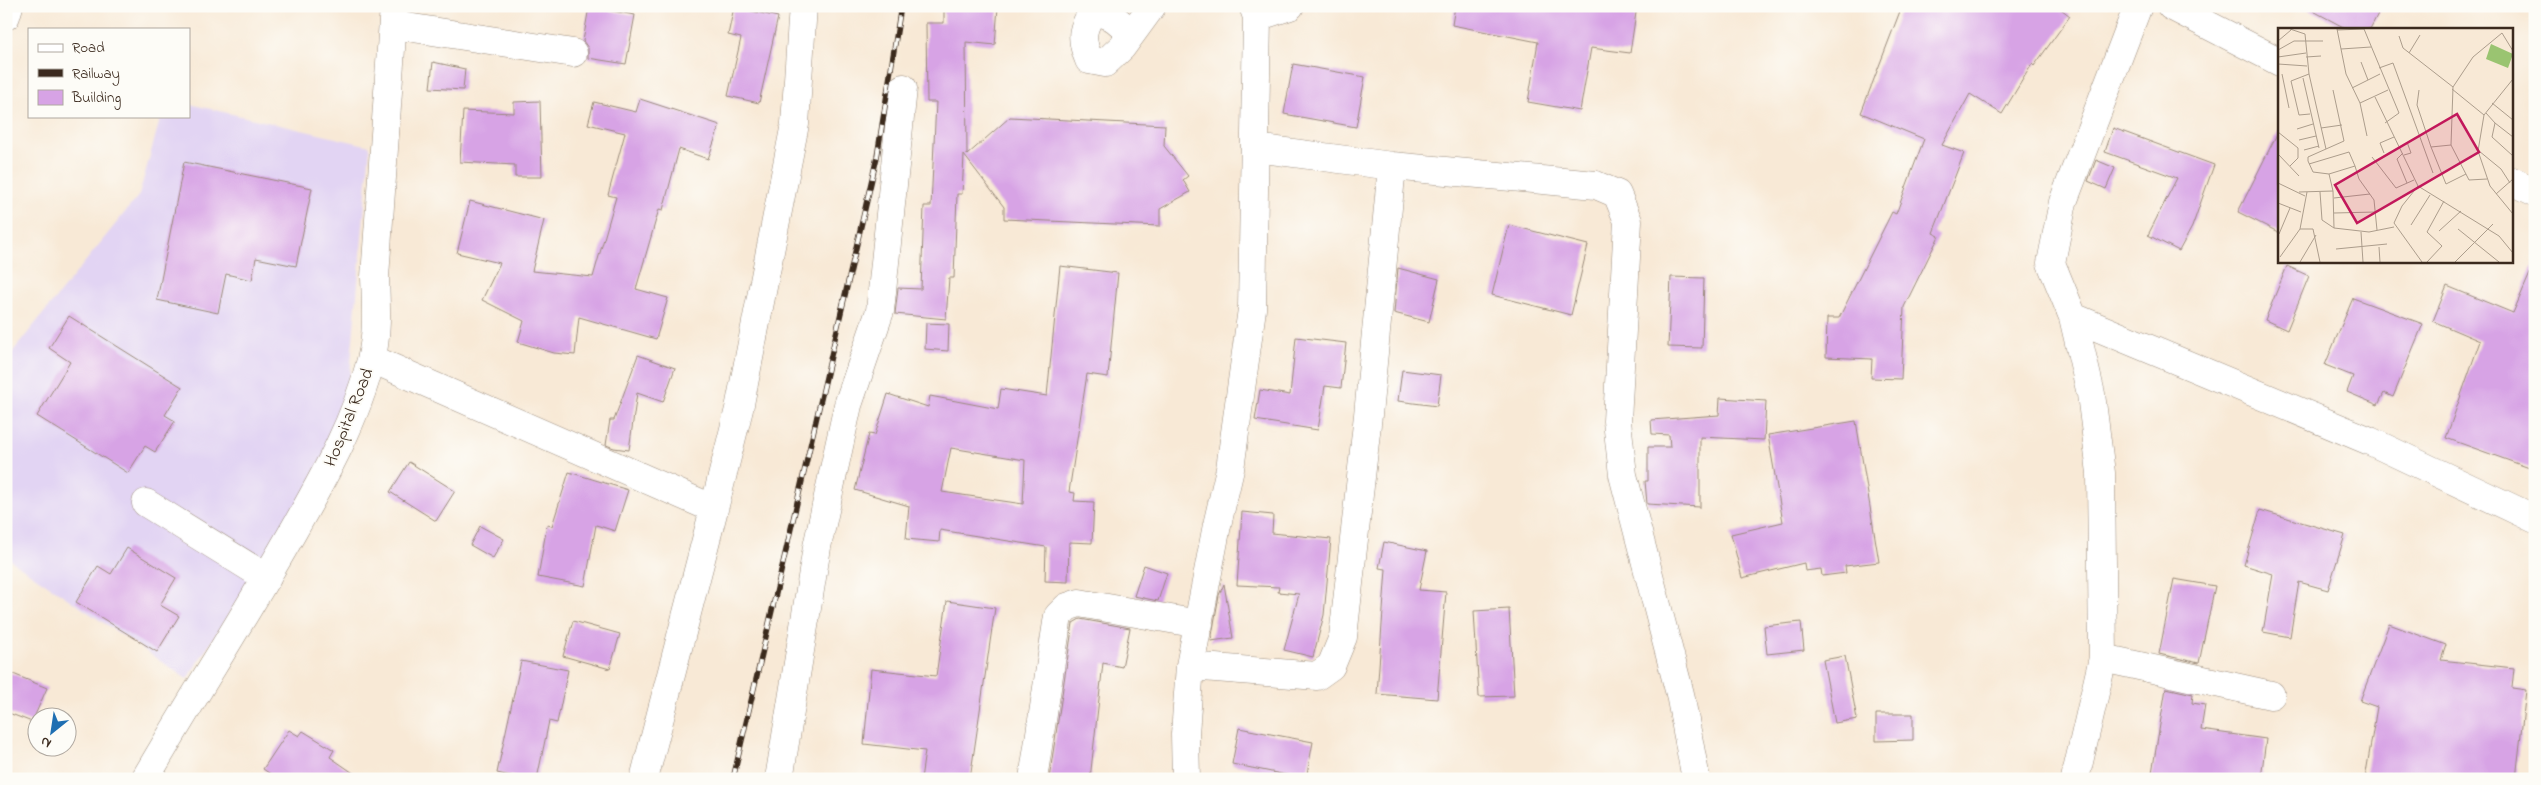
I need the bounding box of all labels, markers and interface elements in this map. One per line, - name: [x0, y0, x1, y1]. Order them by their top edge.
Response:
- legend: [28, 28, 190, 118]
- inset map: [2278, 28, 2514, 262]
- text: Road: [72, 37, 105, 59]
- text: Railway: [72, 63, 120, 86]
- text: Building: [71, 87, 121, 110]
- street label: Hospital Road: [318, 364, 381, 471]
- north arrow: [28, 708, 78, 758]
- text: N: [37, 731, 56, 753]

